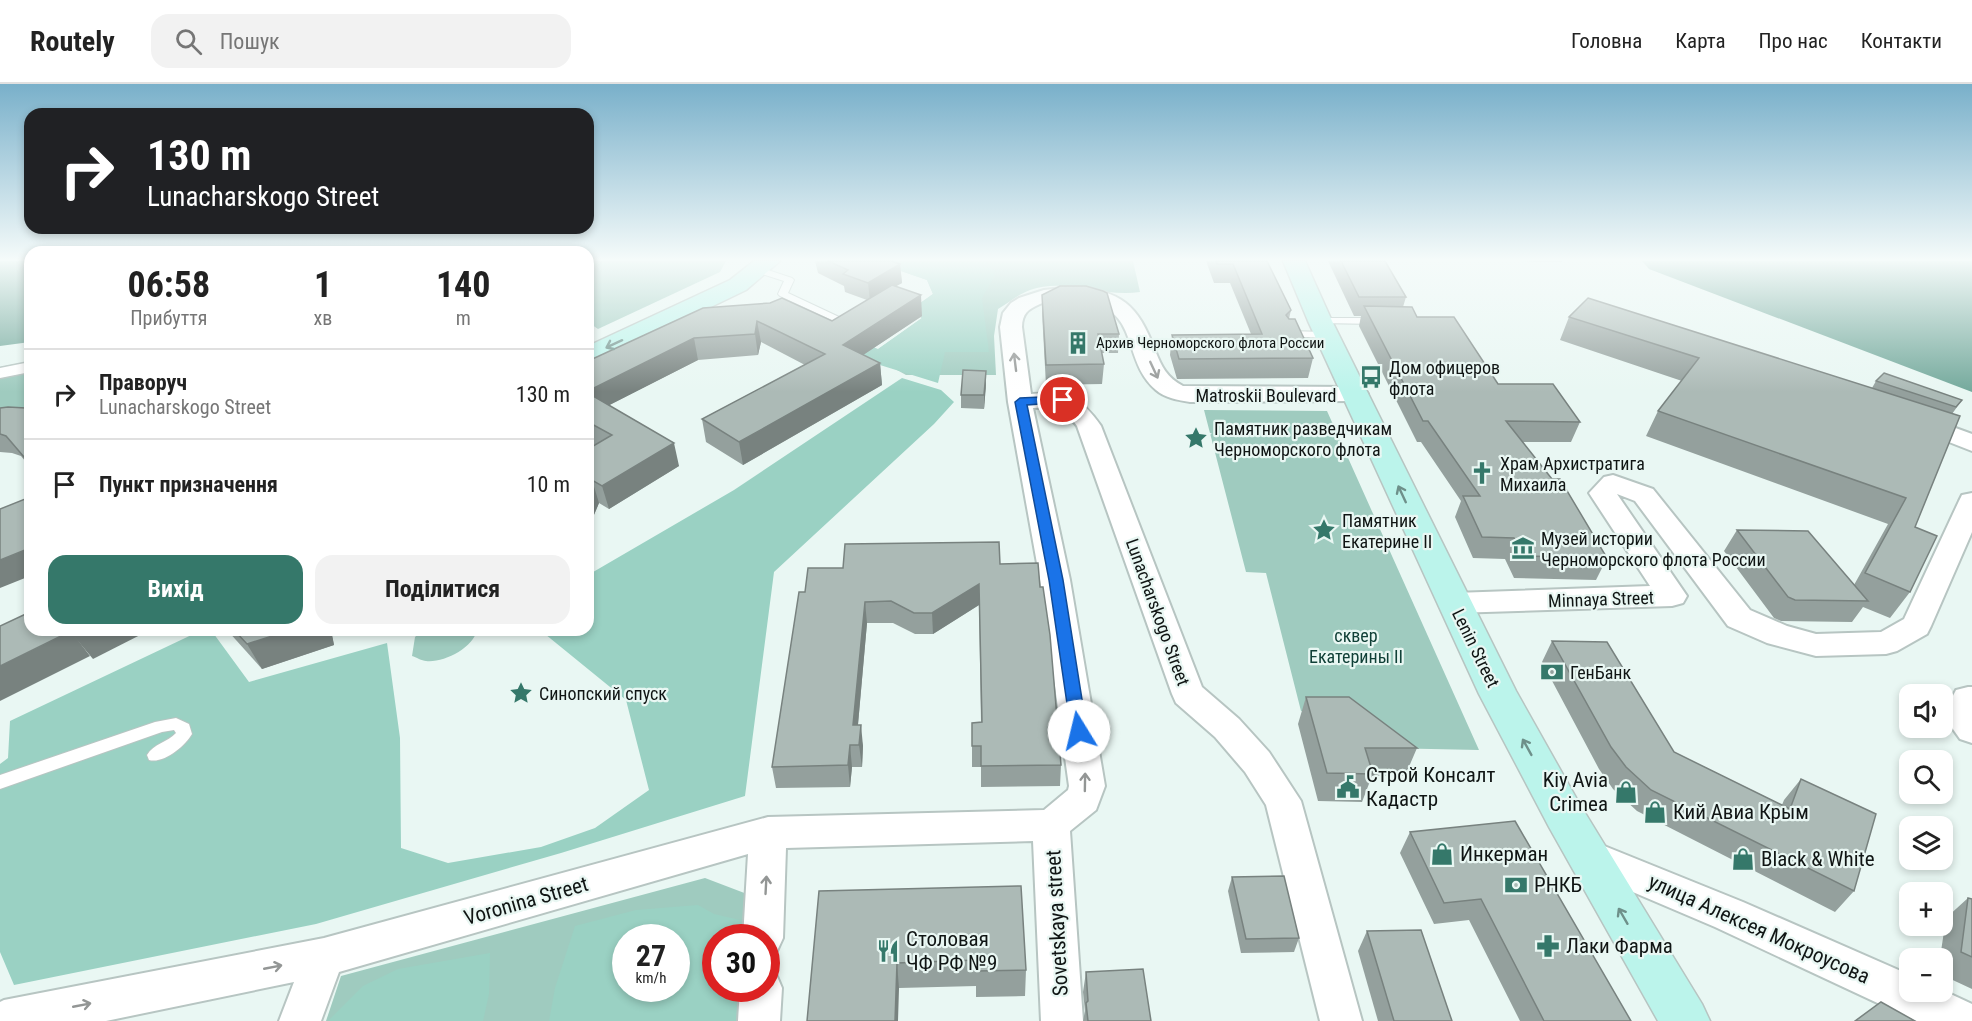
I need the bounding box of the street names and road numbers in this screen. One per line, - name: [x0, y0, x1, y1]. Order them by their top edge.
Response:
- street label: Matroskii Boulevard: [1195, 385, 1337, 406]
- street label: Lunacharskogo Street: [1122, 536, 1194, 688]
- street label: Minnaya Street: [1548, 587, 1654, 611]
- street label: Lenin Street: [1448, 605, 1504, 691]
- street label: Sovetskaya street: [1041, 849, 1073, 997]
- street label: улица Алексея Мокроусова: [1645, 869, 1873, 989]
- street label: Voronina Street: [461, 872, 591, 930]

